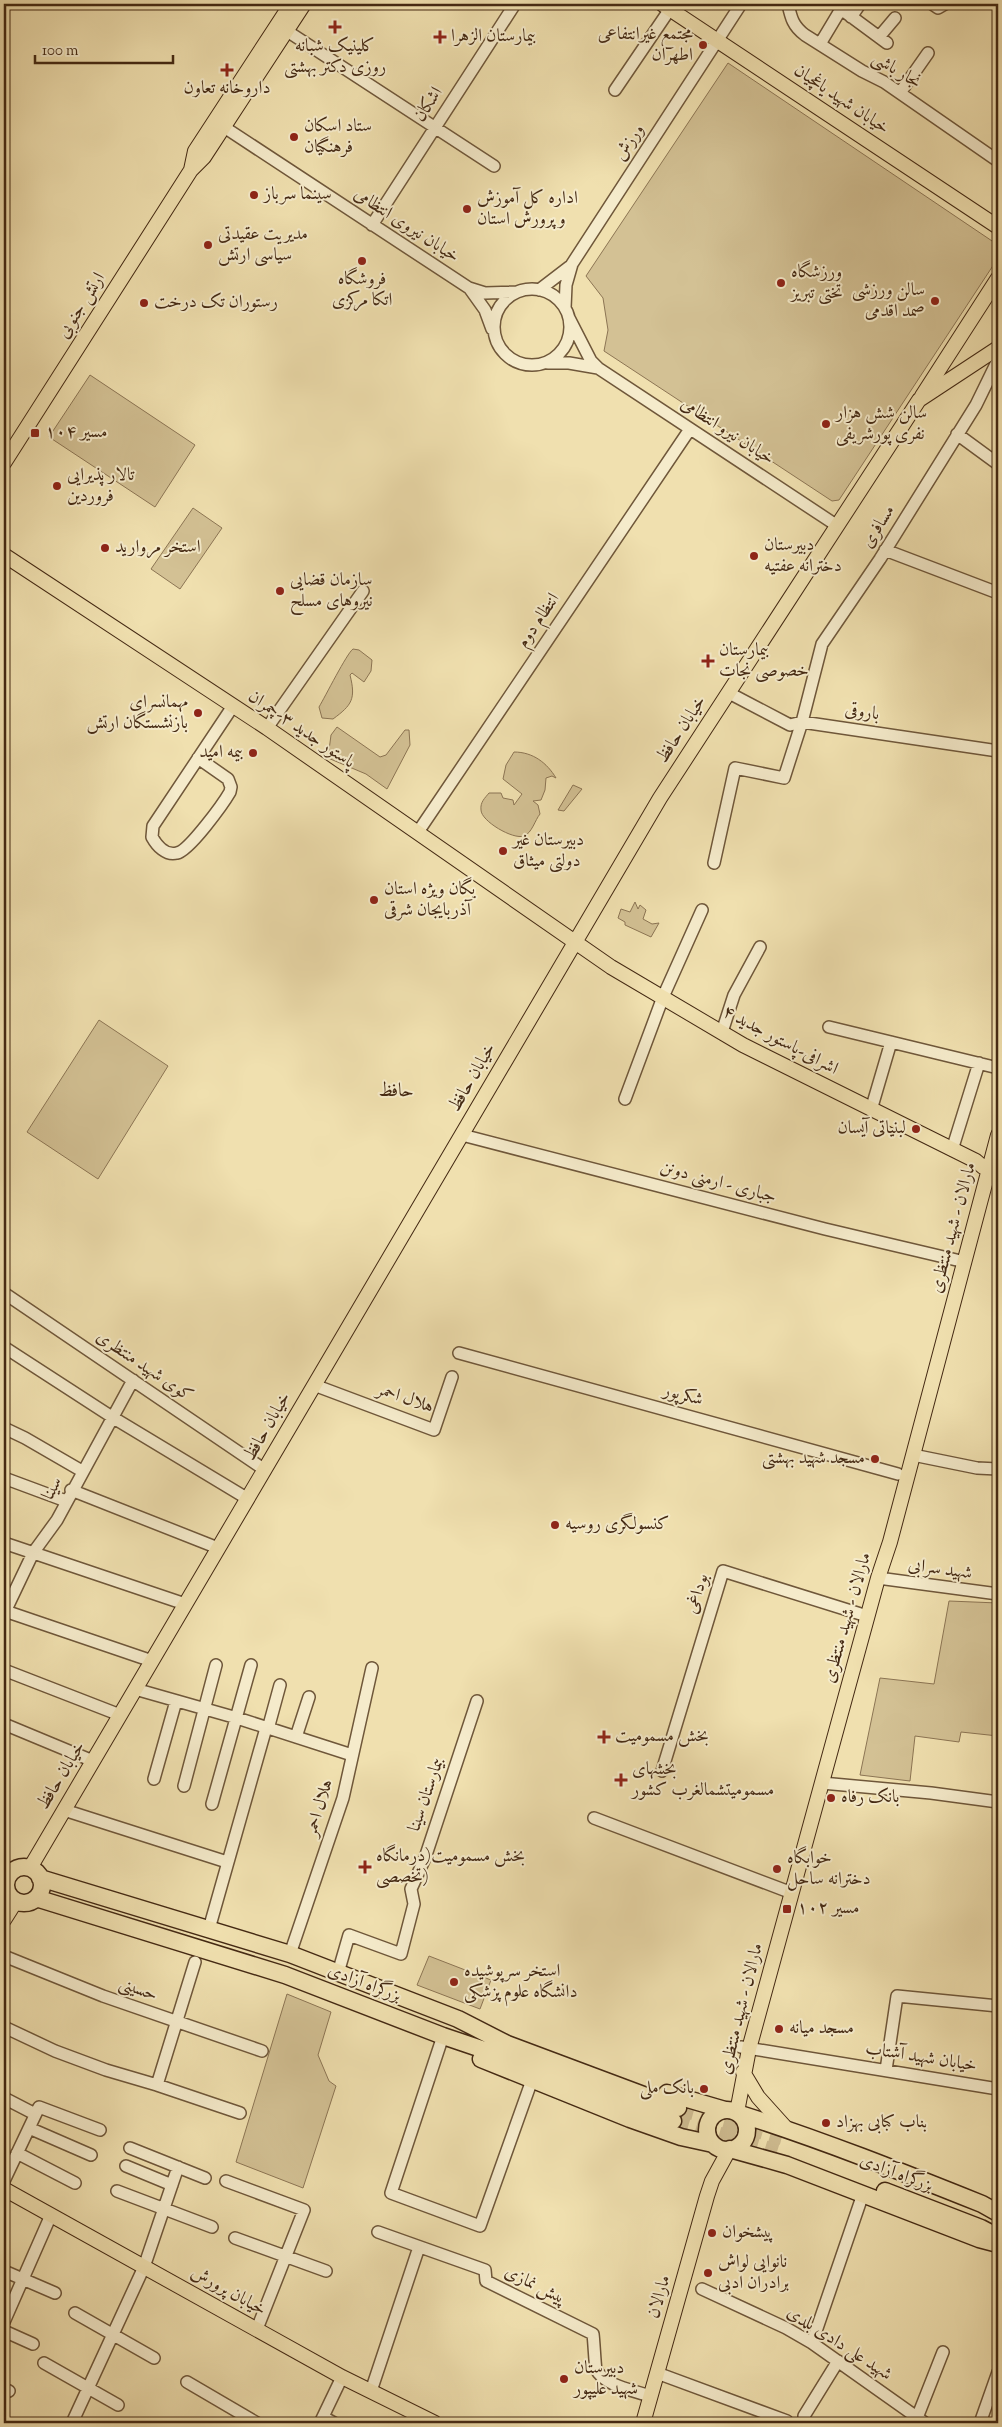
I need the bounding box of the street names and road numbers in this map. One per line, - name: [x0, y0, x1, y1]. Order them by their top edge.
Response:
- street label: نجار باشی: [866, 46, 926, 96]
- street label: خیابان شهید یاغچیان: [788, 58, 894, 142]
- street label: اشکان: [408, 82, 450, 128]
- street label: ورزش: [608, 119, 652, 167]
- street label: خیابان نیروی انتظامی: [348, 182, 464, 270]
- street label: ارتش جنوبی: [52, 268, 112, 344]
- street label: خیابان نیرو انتظامی: [675, 392, 779, 472]
- street label: مسافری: [856, 500, 902, 554]
- street label: انتظام دوم: [511, 588, 568, 654]
- street label: پاستور جدید ۳-چمران: [242, 684, 361, 776]
- street label: خیابان حافظ: [650, 691, 714, 769]
- street label: باروقی: [843, 698, 881, 728]
- street label: اشرافی-پاستور جدید ۴: [717, 1000, 843, 1083]
- street label: خیابان حافظ: [443, 1039, 503, 1117]
- street label: جباری - ارمنی دونن: [657, 1155, 779, 1211]
- street label: مارالان - شهید منتظری: [924, 1160, 984, 1296]
- street label: کوی شهید منتظری: [90, 1325, 198, 1409]
- street label: هلال احمر: [371, 1377, 437, 1421]
- street label: شکرپور: [658, 1378, 706, 1414]
- street label: خیابان حافظ: [238, 1388, 298, 1466]
- street label: سینا: [36, 1473, 70, 1505]
- street label: مارالان - شهید منتظری: [817, 1550, 879, 1686]
- street label: شهید سرابی: [906, 1553, 974, 1587]
- street label: بوداغی: [680, 1571, 716, 1617]
- street label: خیابان حافظ: [31, 1737, 93, 1815]
- street label: بیمارستان سینا: [402, 1754, 452, 1835]
- street label: هلال احمر: [298, 1776, 341, 1842]
- street label: مارالان - شهید منتظری: [713, 1941, 771, 2077]
- street label: بزرگراه آزادی: [323, 1957, 405, 2010]
- street label: حسینی: [115, 1971, 161, 2009]
- street label: خیابان شهید آشتاب: [863, 2036, 979, 2080]
- street label: بزرگراه آزادی: [855, 2147, 937, 2200]
- street label: پیش نمازی: [500, 2260, 570, 2312]
- street label: خیابان پرورش: [186, 2261, 270, 2323]
- street label: مارالان: [641, 2272, 679, 2322]
- street label: شهید علی دادی بلدی: [781, 2300, 897, 2388]

